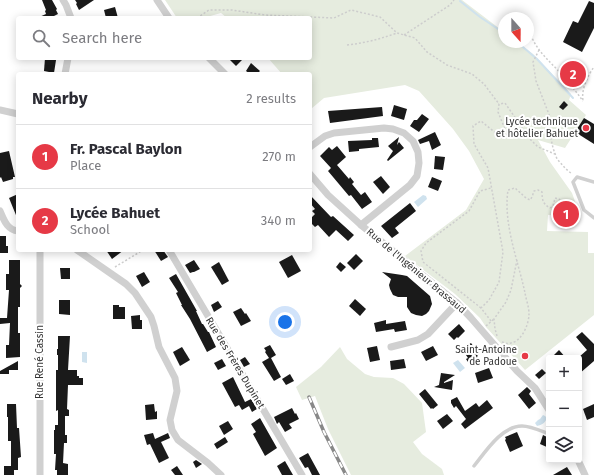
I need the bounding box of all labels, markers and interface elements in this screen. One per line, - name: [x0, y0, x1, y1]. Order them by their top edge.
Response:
- north arrow: [498, 12, 534, 48]
- search box: [16, 16, 312, 60]
- icon: search: [30, 27, 52, 49]
- text: Search here: [62, 29, 142, 47]
- pin: 2: [560, 59, 586, 89]
- text: Nearby: [32, 88, 87, 109]
- text: 2 results: [246, 91, 296, 106]
- place label: Lycée technique et hôtelier Bahuet: [496, 116, 578, 140]
- marker: Lycée technique et hôtelier Bahuet: [581, 123, 591, 133]
- text: Fr. Pascal Baylon: [70, 140, 182, 158]
- text: 1: [42, 149, 48, 164]
- text: 270 m: [262, 149, 296, 164]
- text: Place: [70, 158, 101, 173]
- pin: 1: [553, 199, 579, 229]
- text: Lycée Bahuet: [70, 204, 160, 222]
- text: 2: [42, 213, 48, 228]
- text: 340 m: [261, 213, 296, 228]
- text: School: [70, 222, 110, 237]
- street label: Rue de l'Ingénieur Brassaud: [364, 226, 468, 316]
- your location: [275, 312, 295, 332]
- street label: Rue des Frères Dupinet: [203, 315, 267, 411]
- street label: Rue René Cassin: [34, 325, 46, 399]
- place label: Saint-Antoine de Padoue: [455, 344, 517, 368]
- marker: Saint-Antoine de Padoue: [520, 351, 530, 361]
- map controls: [546, 355, 582, 463]
- button: +: [546, 355, 582, 391]
- button: −: [546, 391, 582, 427]
- button: layers: [546, 427, 582, 463]

